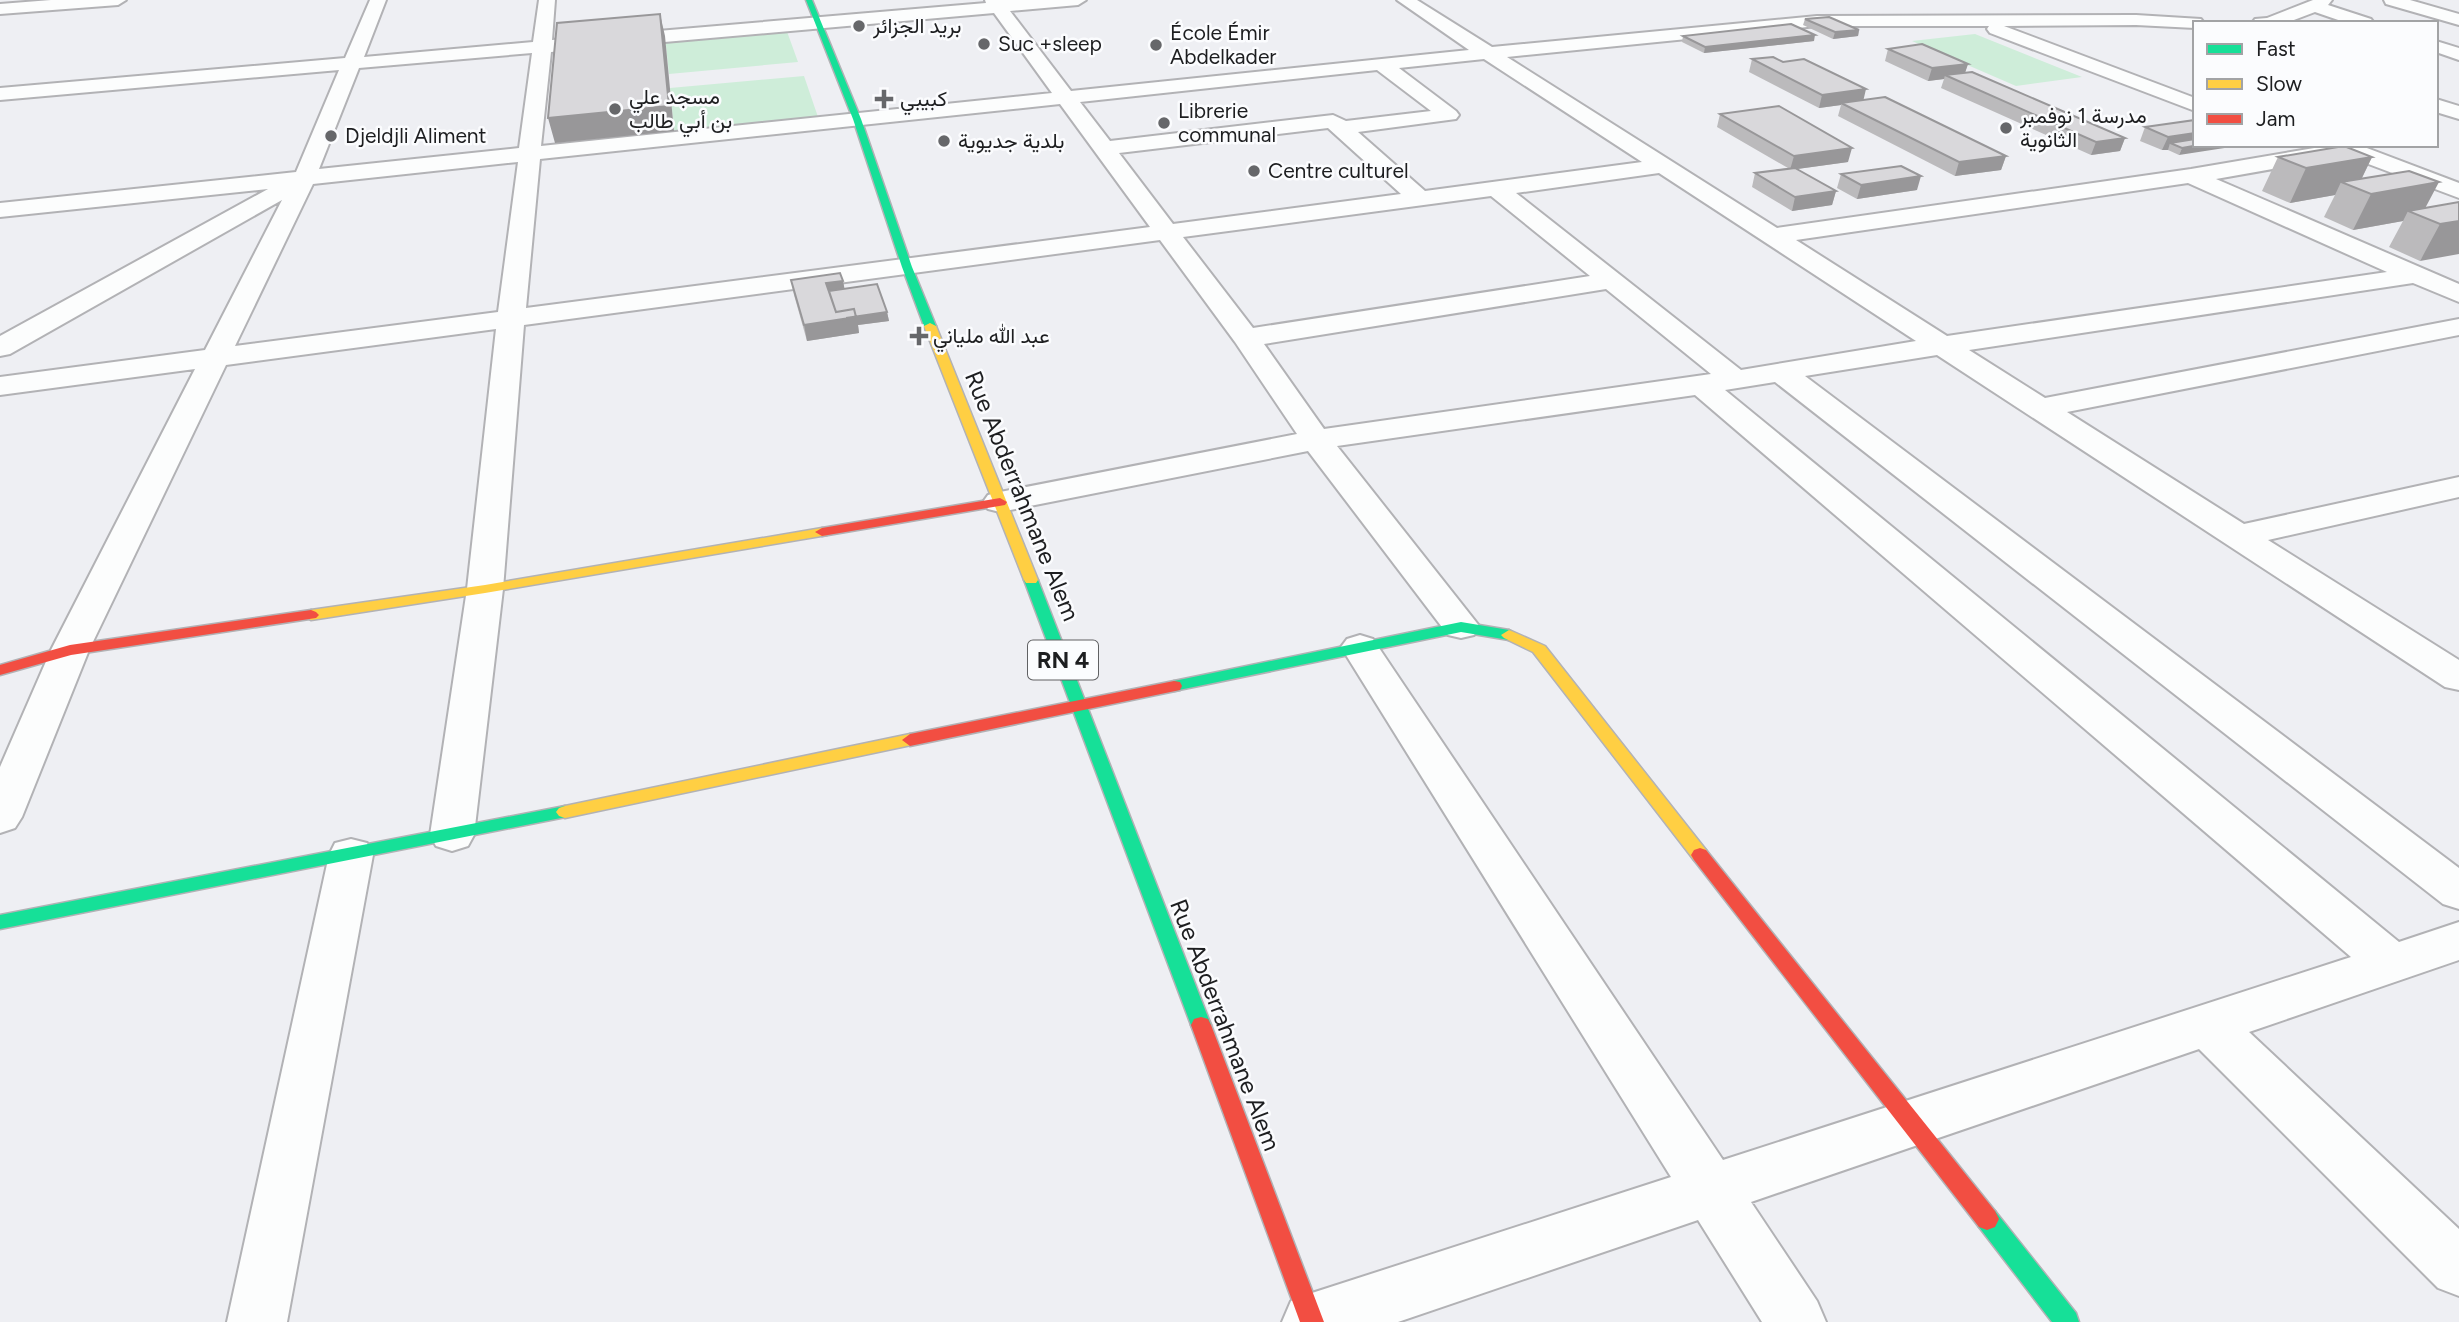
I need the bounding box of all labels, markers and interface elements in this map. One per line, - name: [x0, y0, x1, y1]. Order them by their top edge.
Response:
- place label: بريد الجزائر: [872, 13, 962, 39]
- marker: بريد الجزائر: [851, 18, 867, 34]
- place label: École Émir Abdelkader: [1170, 20, 1276, 69]
- legend: [2193, 21, 2438, 147]
- place label: Suc +sleep: [998, 31, 1102, 56]
- marker: Suc +sleep: [976, 36, 992, 52]
- text: Fast: [2256, 36, 2296, 61]
- marker: École Émir Abdelkader: [1148, 37, 1164, 53]
- text: Slow: [2256, 71, 2302, 96]
- place label: مسجد علي بن أبي طالب: [629, 84, 732, 138]
- place label: كبيبي: [900, 86, 947, 116]
- marker: كبيبي: [874, 89, 894, 109]
- place label: Librerie communal: [1178, 98, 1276, 147]
- marker: مسجد علي بن أبي طالب: [607, 101, 623, 117]
- place label: مدرسة 1 نوفمبر الثانوية: [2019, 103, 2147, 153]
- text: Jam: [2256, 106, 2295, 131]
- marker: Librerie communal: [1156, 115, 1172, 131]
- marker: مدرسة 1 نوفمبر الثانوية: [1998, 120, 2014, 136]
- place label: Djeldjli Aliment: [345, 123, 487, 148]
- marker: Djeldjli Aliment: [323, 128, 339, 144]
- place label: بلدية جديوية: [958, 128, 1064, 154]
- marker: بلدية جديوية: [936, 133, 952, 149]
- place label: Centre culturel: [1268, 158, 1409, 183]
- marker: Centre culturel: [1246, 163, 1262, 179]
- place label: عبد الله ملياني: [933, 323, 1050, 353]
- marker: عبد الله ملياني: [911, 328, 927, 344]
- street label: Rue Abderrahmane Alem: [959, 367, 1086, 625]
- road number: RN 4: [1028, 640, 1098, 680]
- street label: Rue Abderrahmane Alem: [1164, 895, 1287, 1155]

